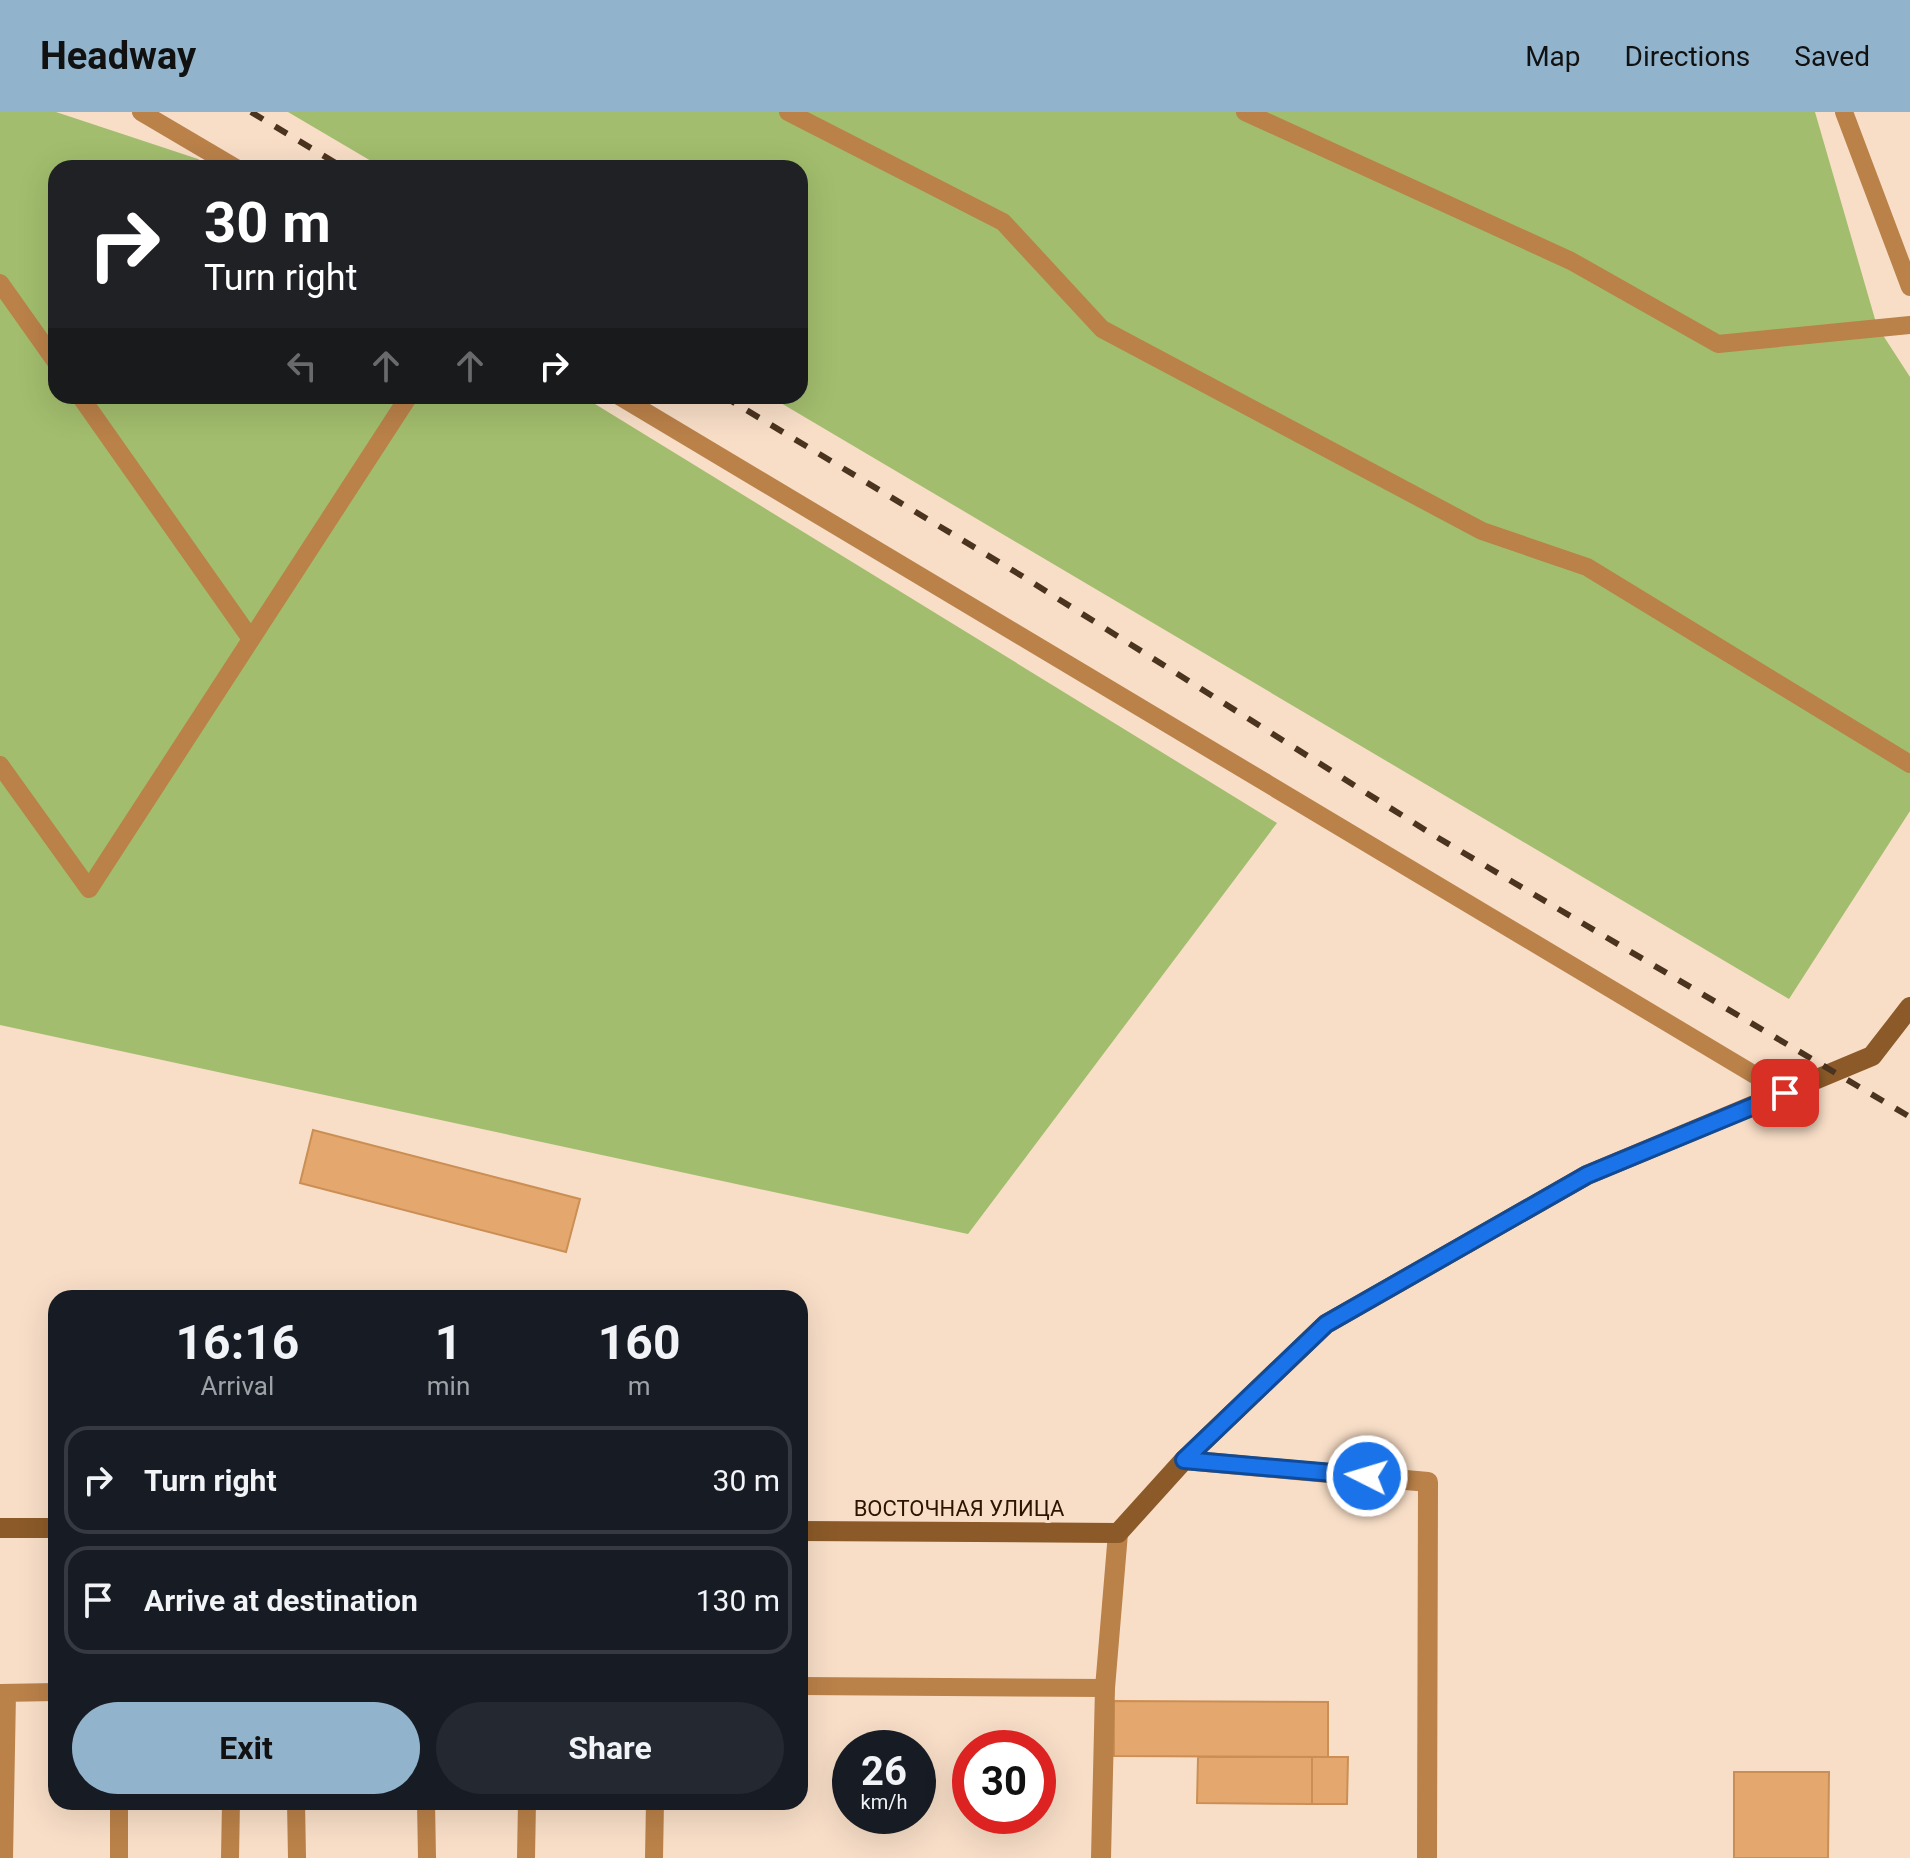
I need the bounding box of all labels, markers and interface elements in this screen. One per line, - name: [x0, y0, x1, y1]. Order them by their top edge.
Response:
- text: Headway: [40, 34, 196, 78]
- text: Map: [1525, 40, 1581, 73]
- text: Directions: [1625, 40, 1750, 73]
- text: Saved: [1794, 40, 1870, 73]
- text: 30 m: [204, 190, 331, 256]
- icon: right: [72, 192, 176, 296]
- text: Turn right: [204, 257, 357, 299]
- icon: left: [280, 344, 324, 388]
- icon: ahead: [364, 344, 408, 388]
- icon: ahead: [448, 344, 492, 388]
- icon: right: [532, 344, 576, 388]
- pin: [1751, 1059, 1819, 1127]
- icon: arrive: [1763, 1071, 1807, 1115]
- text: 16:16: [176, 1314, 299, 1371]
- text: 1: [435, 1314, 462, 1371]
- text: 160: [598, 1314, 680, 1371]
- text: Arrival: [201, 1371, 274, 1401]
- text: min: [427, 1371, 470, 1401]
- text: m: [628, 1371, 651, 1401]
- position arrow: [1325, 1434, 1409, 1518]
- icon: right: [76, 1458, 120, 1502]
- text: Turn right: [144, 1463, 277, 1498]
- text: 30 m: [713, 1463, 780, 1498]
- street label: ВОСТОЧНАЯ УЛИЦА: [854, 1496, 1065, 1521]
- icon: arrive: [76, 1578, 120, 1622]
- text: Arrive at destination: [144, 1583, 418, 1618]
- text: 130 m: [696, 1583, 780, 1618]
- button: Exit: [72, 1702, 420, 1794]
- button: Share: [436, 1702, 784, 1794]
- speed limit sign: 30: [952, 1730, 1056, 1834]
- text: 26: [861, 1748, 907, 1795]
- text: km/h: [861, 1790, 907, 1814]

